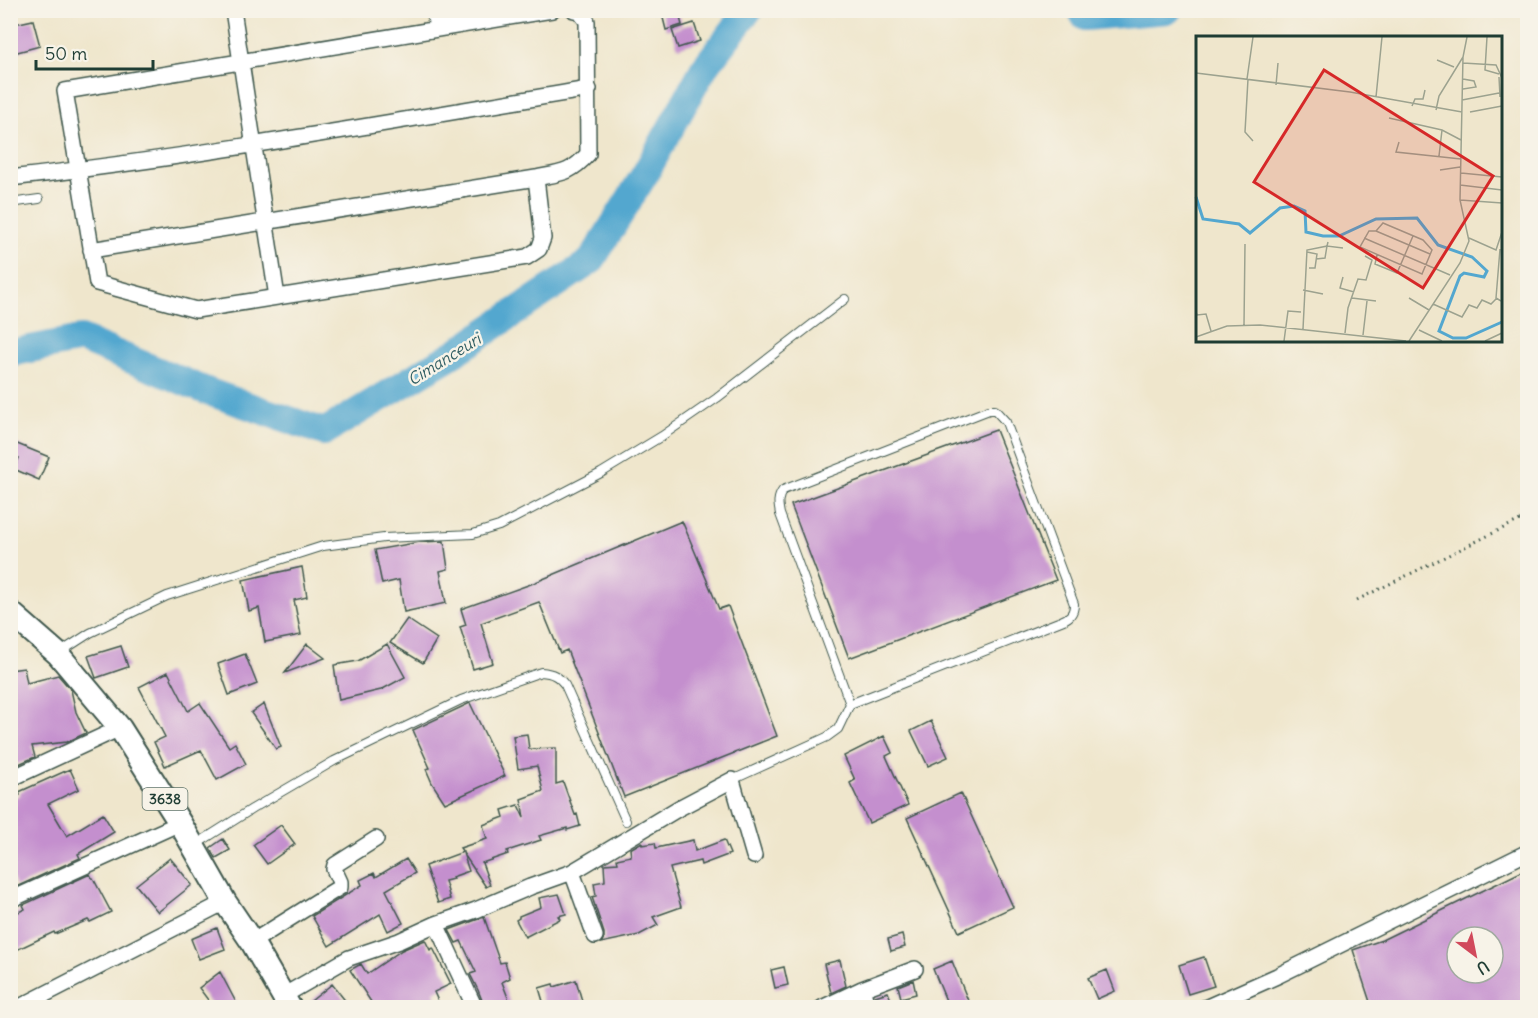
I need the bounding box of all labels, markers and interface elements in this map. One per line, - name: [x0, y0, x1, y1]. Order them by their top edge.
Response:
- scale bar: [36, 33, 153, 71]
- inset map: [1196, 36, 1502, 342]
- text: 50 m: [45, 42, 87, 65]
- water label: Cimanceuri: [404, 327, 486, 389]
- road number: 3638: [142, 788, 188, 810]
- north arrow: [1445, 925, 1505, 985]
- text: U: [1473, 956, 1493, 979]

